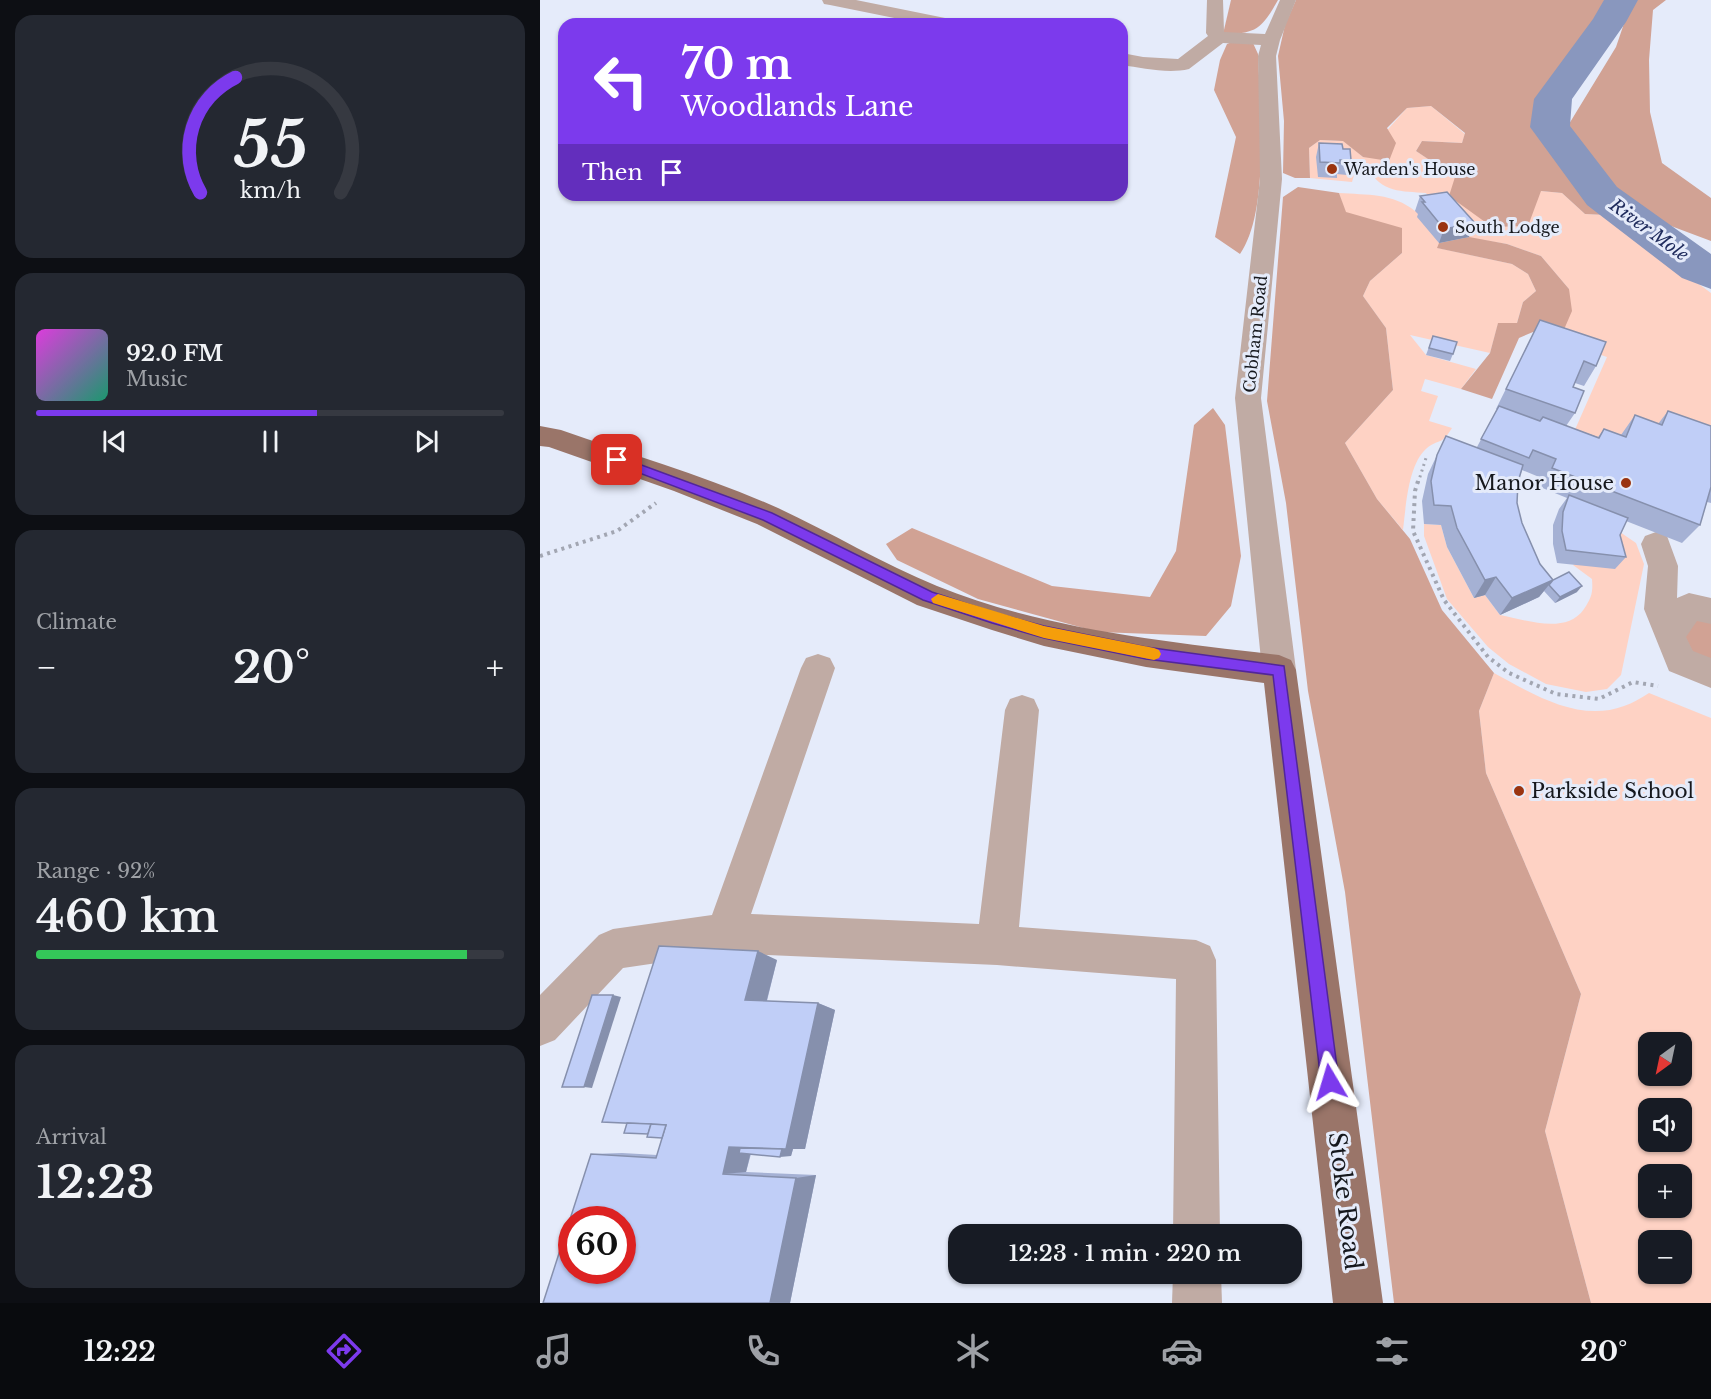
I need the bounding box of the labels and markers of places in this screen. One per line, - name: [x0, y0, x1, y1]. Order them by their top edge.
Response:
- place label: Warden's House: [1343, 159, 1475, 179]
- marker: Warden's House: [1325, 162, 1339, 176]
- place label: South Lodge: [1455, 217, 1560, 237]
- marker: South Lodge: [1436, 220, 1450, 234]
- pin: [591, 434, 642, 485]
- place label: Manor House: [1475, 471, 1614, 495]
- marker: Manor House: [1619, 476, 1633, 490]
- place label: Parkside School: [1531, 779, 1694, 803]
- marker: Parkside School: [1512, 784, 1526, 798]

